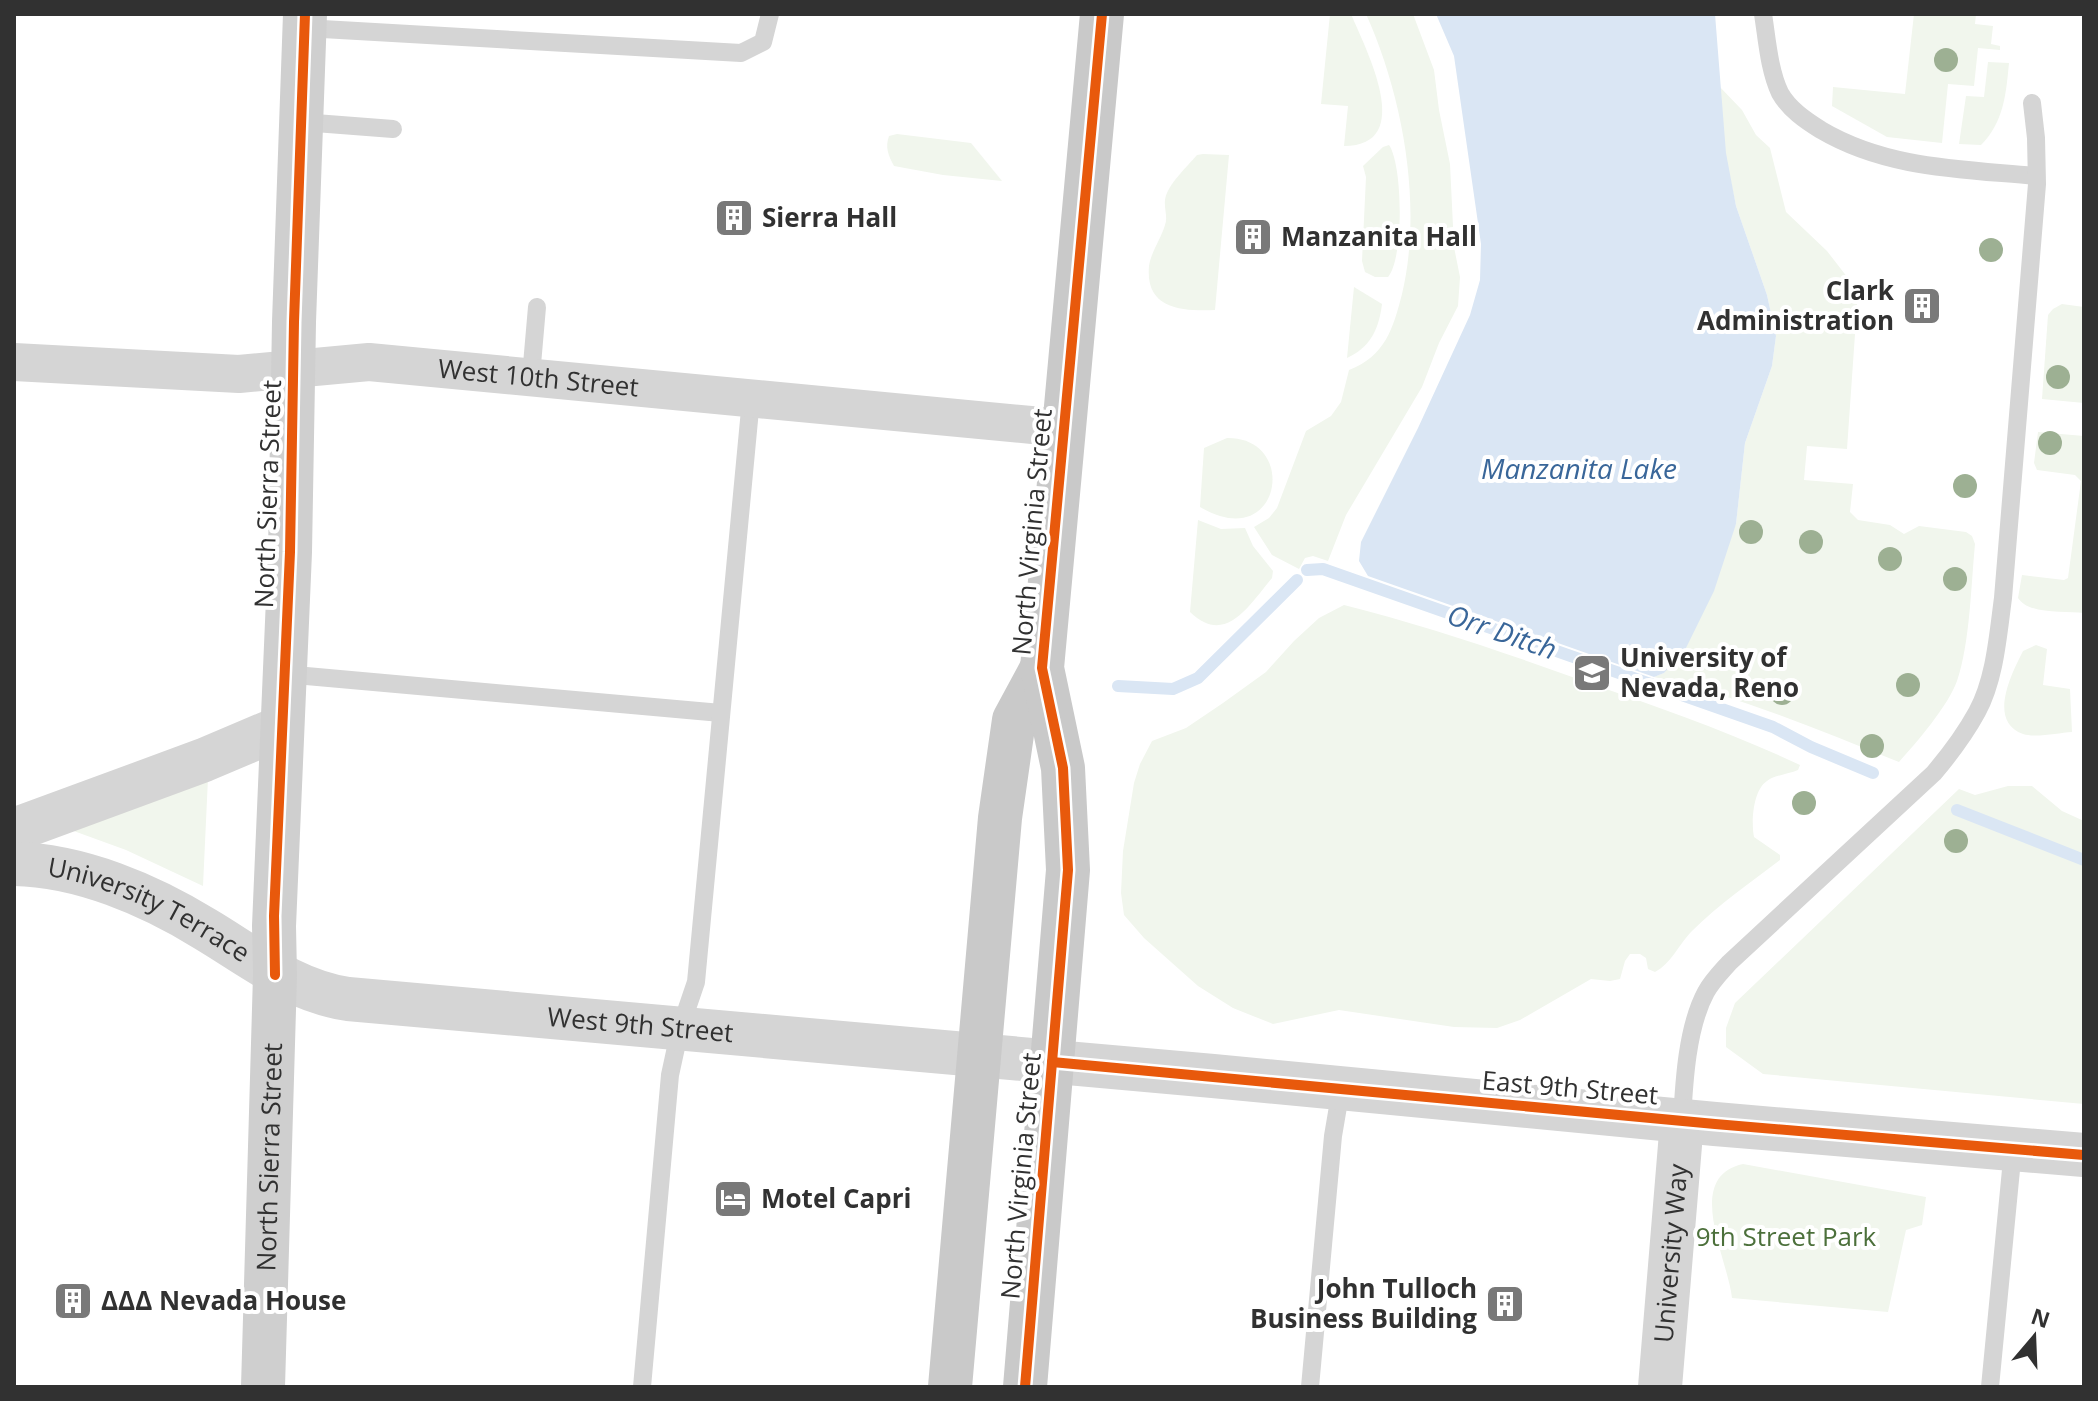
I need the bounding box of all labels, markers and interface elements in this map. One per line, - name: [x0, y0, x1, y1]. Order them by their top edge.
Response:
- building icon: Sierra Hall: [713, 197, 755, 239]
- place label: Sierra Hall: [762, 199, 897, 235]
- building icon: Manzanita Hall: [1232, 216, 1274, 258]
- place label: Manzanita Hall: [1281, 218, 1477, 254]
- place label: Clark Administration: [1697, 272, 1895, 338]
- building icon: Clark Administration: [1901, 285, 1943, 327]
- street label: West 10th Street: [436, 350, 640, 405]
- street label: North Sierra Street: [245, 379, 289, 609]
- street label: North Virginia Street: [1002, 407, 1060, 657]
- water label: Manzanita Lake: [1481, 449, 1677, 487]
- water label: Orr Ditch: [1443, 595, 1562, 667]
- place label: University of Nevada, Reno: [1620, 639, 1799, 705]
- school or university icon: University of Nevada, Reno: [1571, 652, 1613, 694]
- street label: University Terrace: [45, 848, 257, 970]
- street label: West 9th Street: [546, 998, 735, 1050]
- street label: North Sierra Street: [247, 1042, 290, 1272]
- street label: North Virginia Street: [991, 1051, 1049, 1301]
- street label: East 9th Street: [1480, 1061, 1660, 1113]
- street label: University Way: [1645, 1162, 1695, 1344]
- hotel icon: Motel Capri: [712, 1178, 754, 1220]
- place label: Motel Capri: [761, 1180, 911, 1216]
- park label: 9th Street Park: [1696, 1218, 1877, 1254]
- place label: John Tulloch Business Building: [1250, 1270, 1477, 1336]
- building icon: ΔΔΔ Nevada House: [52, 1280, 94, 1322]
- place label: ΔΔΔ Nevada House: [101, 1282, 346, 1318]
- building icon: John Tulloch Business Building: [1484, 1283, 1526, 1325]
- north arrow: [1994, 1297, 2074, 1377]
- text: N: [2027, 1300, 2054, 1334]

